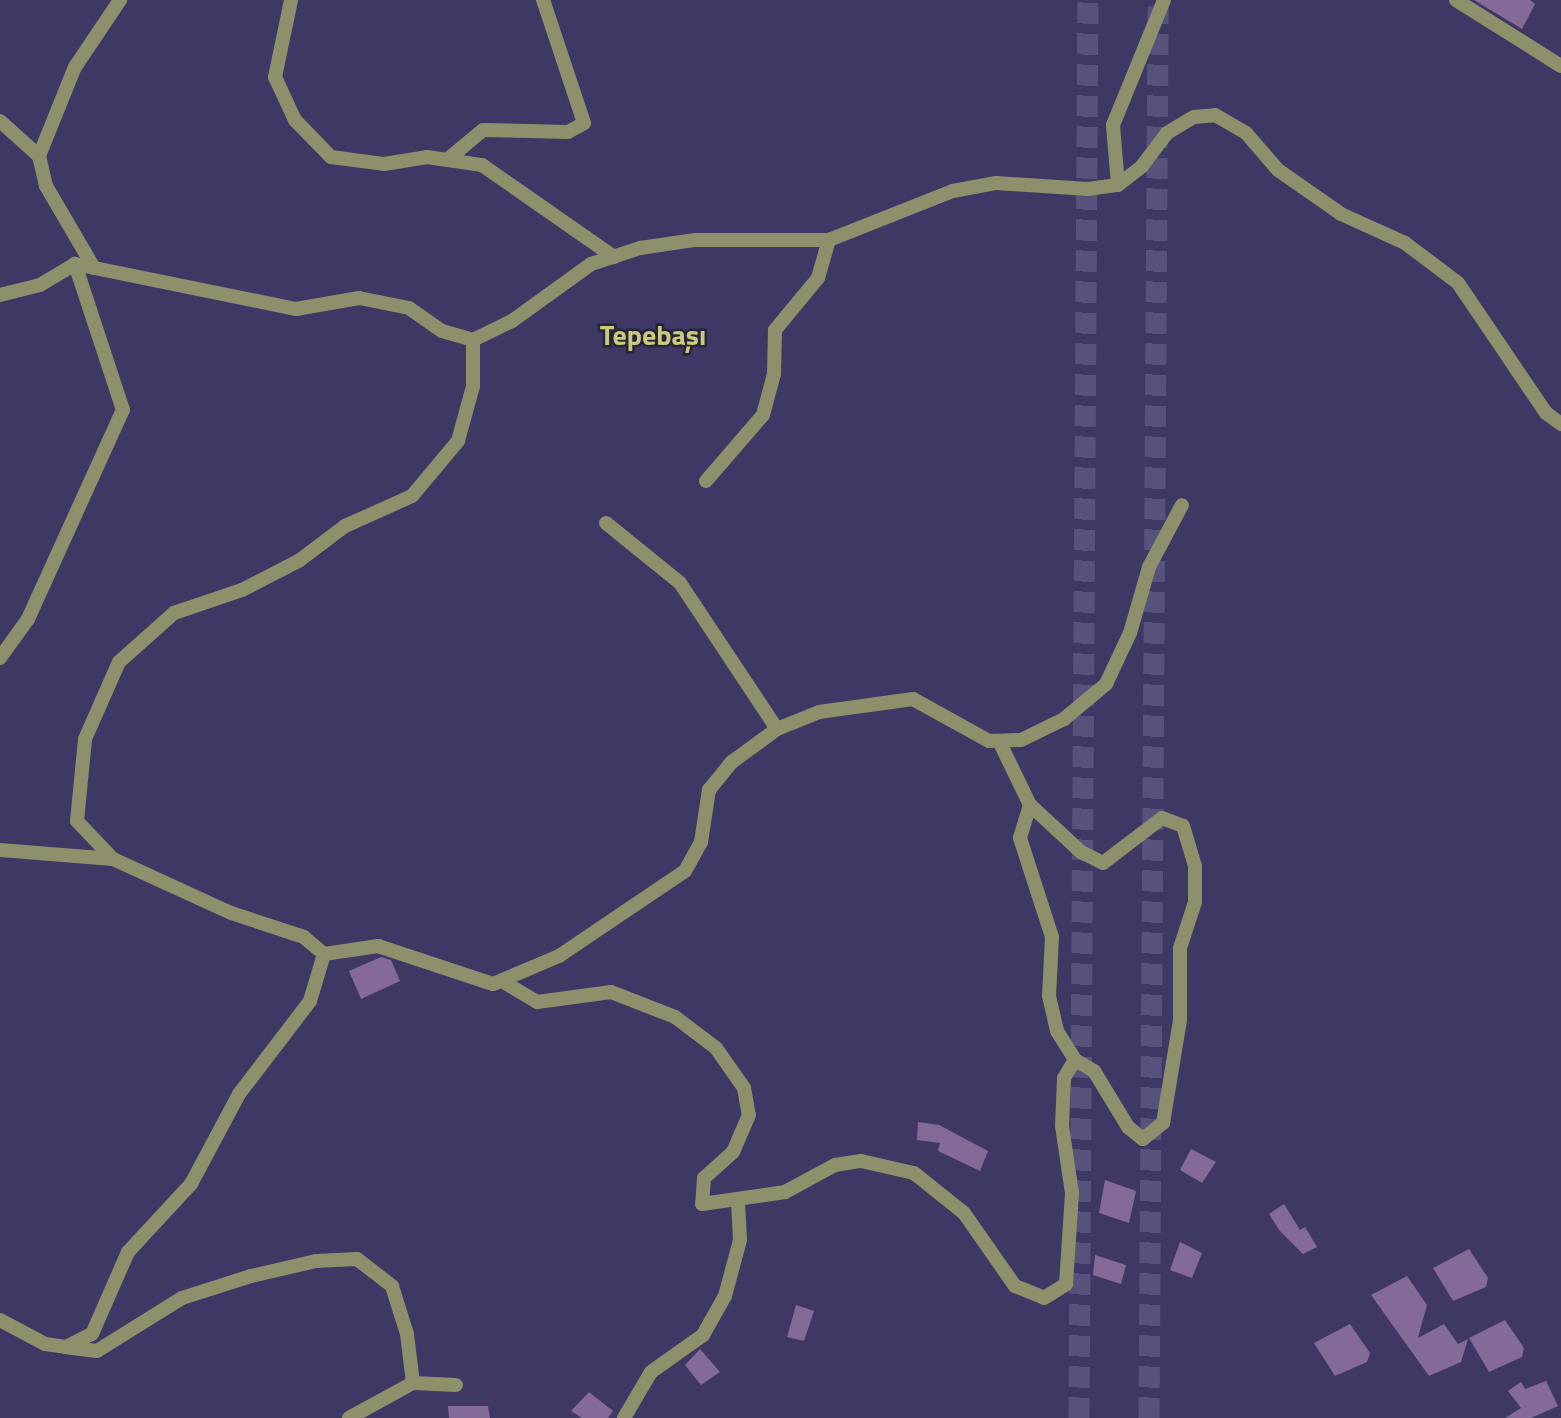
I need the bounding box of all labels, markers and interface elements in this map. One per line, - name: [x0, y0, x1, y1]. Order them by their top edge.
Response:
- district label: Tepebaşı: [600, 318, 706, 352]

